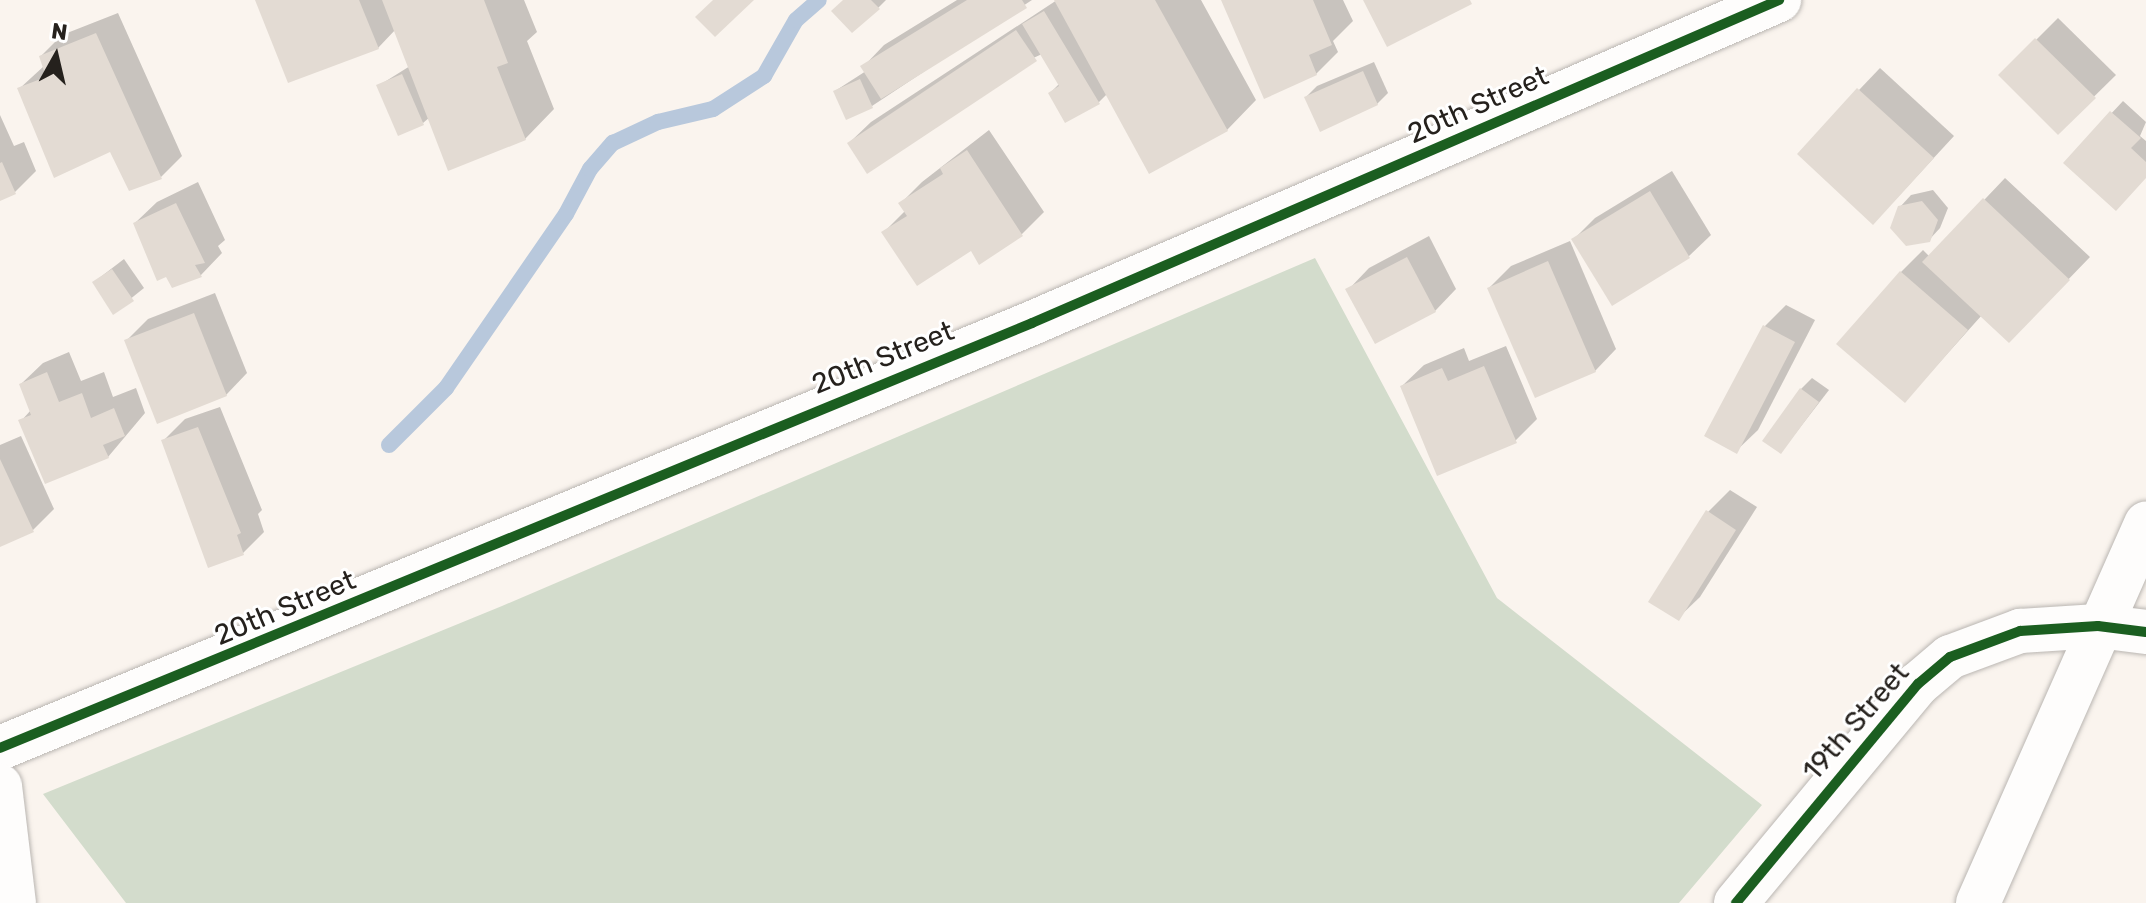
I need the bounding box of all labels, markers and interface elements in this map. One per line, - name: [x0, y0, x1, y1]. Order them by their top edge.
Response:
- north arrow: [16, 16, 96, 96]
- text: N: [50, 17, 69, 46]
- street label: 20th Street: [1403, 59, 1553, 151]
- street label: 20th Street: [807, 314, 959, 402]
- street label: 20th Street: [209, 563, 361, 653]
- street label: 19th Street: [1796, 656, 1916, 788]

